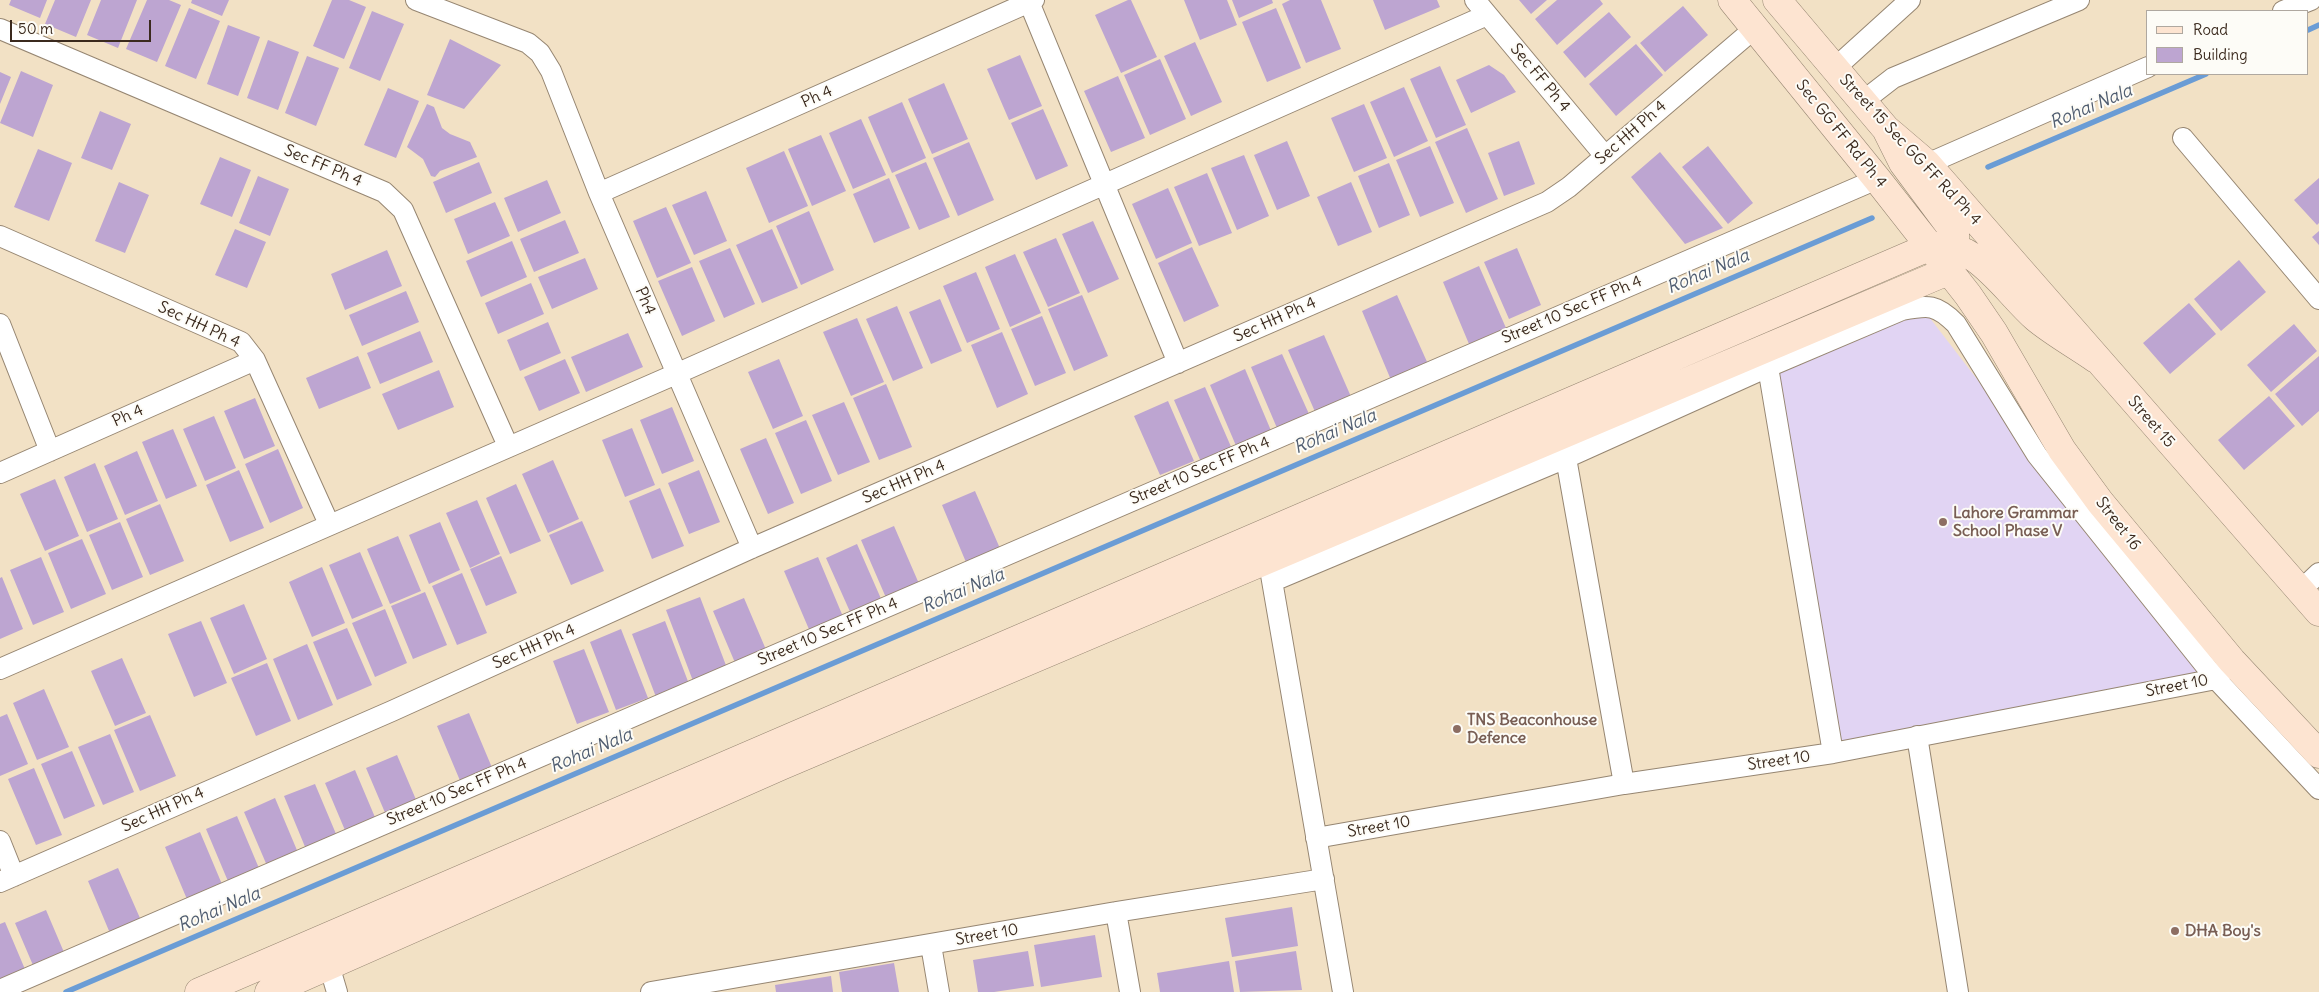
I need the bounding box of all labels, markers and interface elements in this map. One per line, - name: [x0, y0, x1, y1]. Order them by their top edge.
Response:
- scale bar: [12, 10, 154, 42]
- legend: [2146, 10, 2309, 75]
- text: 50 m: [18, 19, 53, 38]
- text: Road: [2193, 20, 2228, 39]
- street label: Sec FF Ph 4: [1506, 40, 1574, 116]
- text: Building: [2193, 45, 2248, 64]
- street label: Street 15 Sec GG FF Rd Ph 4: [1835, 71, 1985, 229]
- street label: Sec GG FF Rd Ph 4: [1792, 76, 1890, 192]
- water label: Rohai Nala: [2047, 80, 2135, 134]
- street label: Ph 4: [799, 82, 835, 112]
- street label: Sec HH Ph 4: [1591, 97, 1671, 169]
- street label: Sec FF Ph 4: [281, 141, 365, 191]
- water label: Rohai Nala: [1664, 245, 1752, 299]
- street label: Street 10 Sec FF Ph 4: [1499, 272, 1645, 348]
- street label: Ph4: [631, 284, 659, 318]
- street label: Sec HH Ph 4: [1231, 293, 1319, 347]
- street label: Sec HH Ph 4: [155, 298, 243, 352]
- street label: Street 15: [2123, 392, 2179, 452]
- street label: Ph 4: [110, 401, 146, 431]
- water label: Rohai Nala: [1291, 405, 1379, 459]
- street label: Street 10 Sec FF Ph 4: [1127, 433, 1273, 509]
- street label: Sec HH Ph 4: [860, 456, 948, 508]
- street label: Street 16: [2091, 494, 2145, 554]
- place label: Lahore Grammar School Phase V: [1953, 503, 2078, 541]
- marker: Lahore Grammar School Phase V: [1937, 516, 1949, 528]
- water label: Rohai Nala: [919, 564, 1007, 618]
- street label: Street 10 Sec FF Ph 4: [755, 594, 901, 670]
- street label: Sec HH Ph 4: [490, 620, 578, 674]
- street label: Street 10: [2144, 671, 2210, 701]
- place label: TNS Beaconhouse Defence: [1467, 710, 1597, 748]
- marker: TNS Beaconhouse Defence: [1451, 723, 1463, 735]
- water label: Rohai Nala: [547, 724, 635, 778]
- street label: Street 10: [1746, 747, 1812, 775]
- street label: Street 10 Sec FF Ph 4: [384, 754, 530, 830]
- street label: Sec HH Ph 4: [119, 783, 207, 837]
- street label: Street 10: [1346, 812, 1412, 842]
- water label: Rohai Nala: [175, 883, 263, 937]
- street label: Street 10: [954, 920, 1020, 950]
- place label: DHA Boy's: [2185, 921, 2261, 941]
- marker: DHA Boy's: [2169, 925, 2181, 937]

